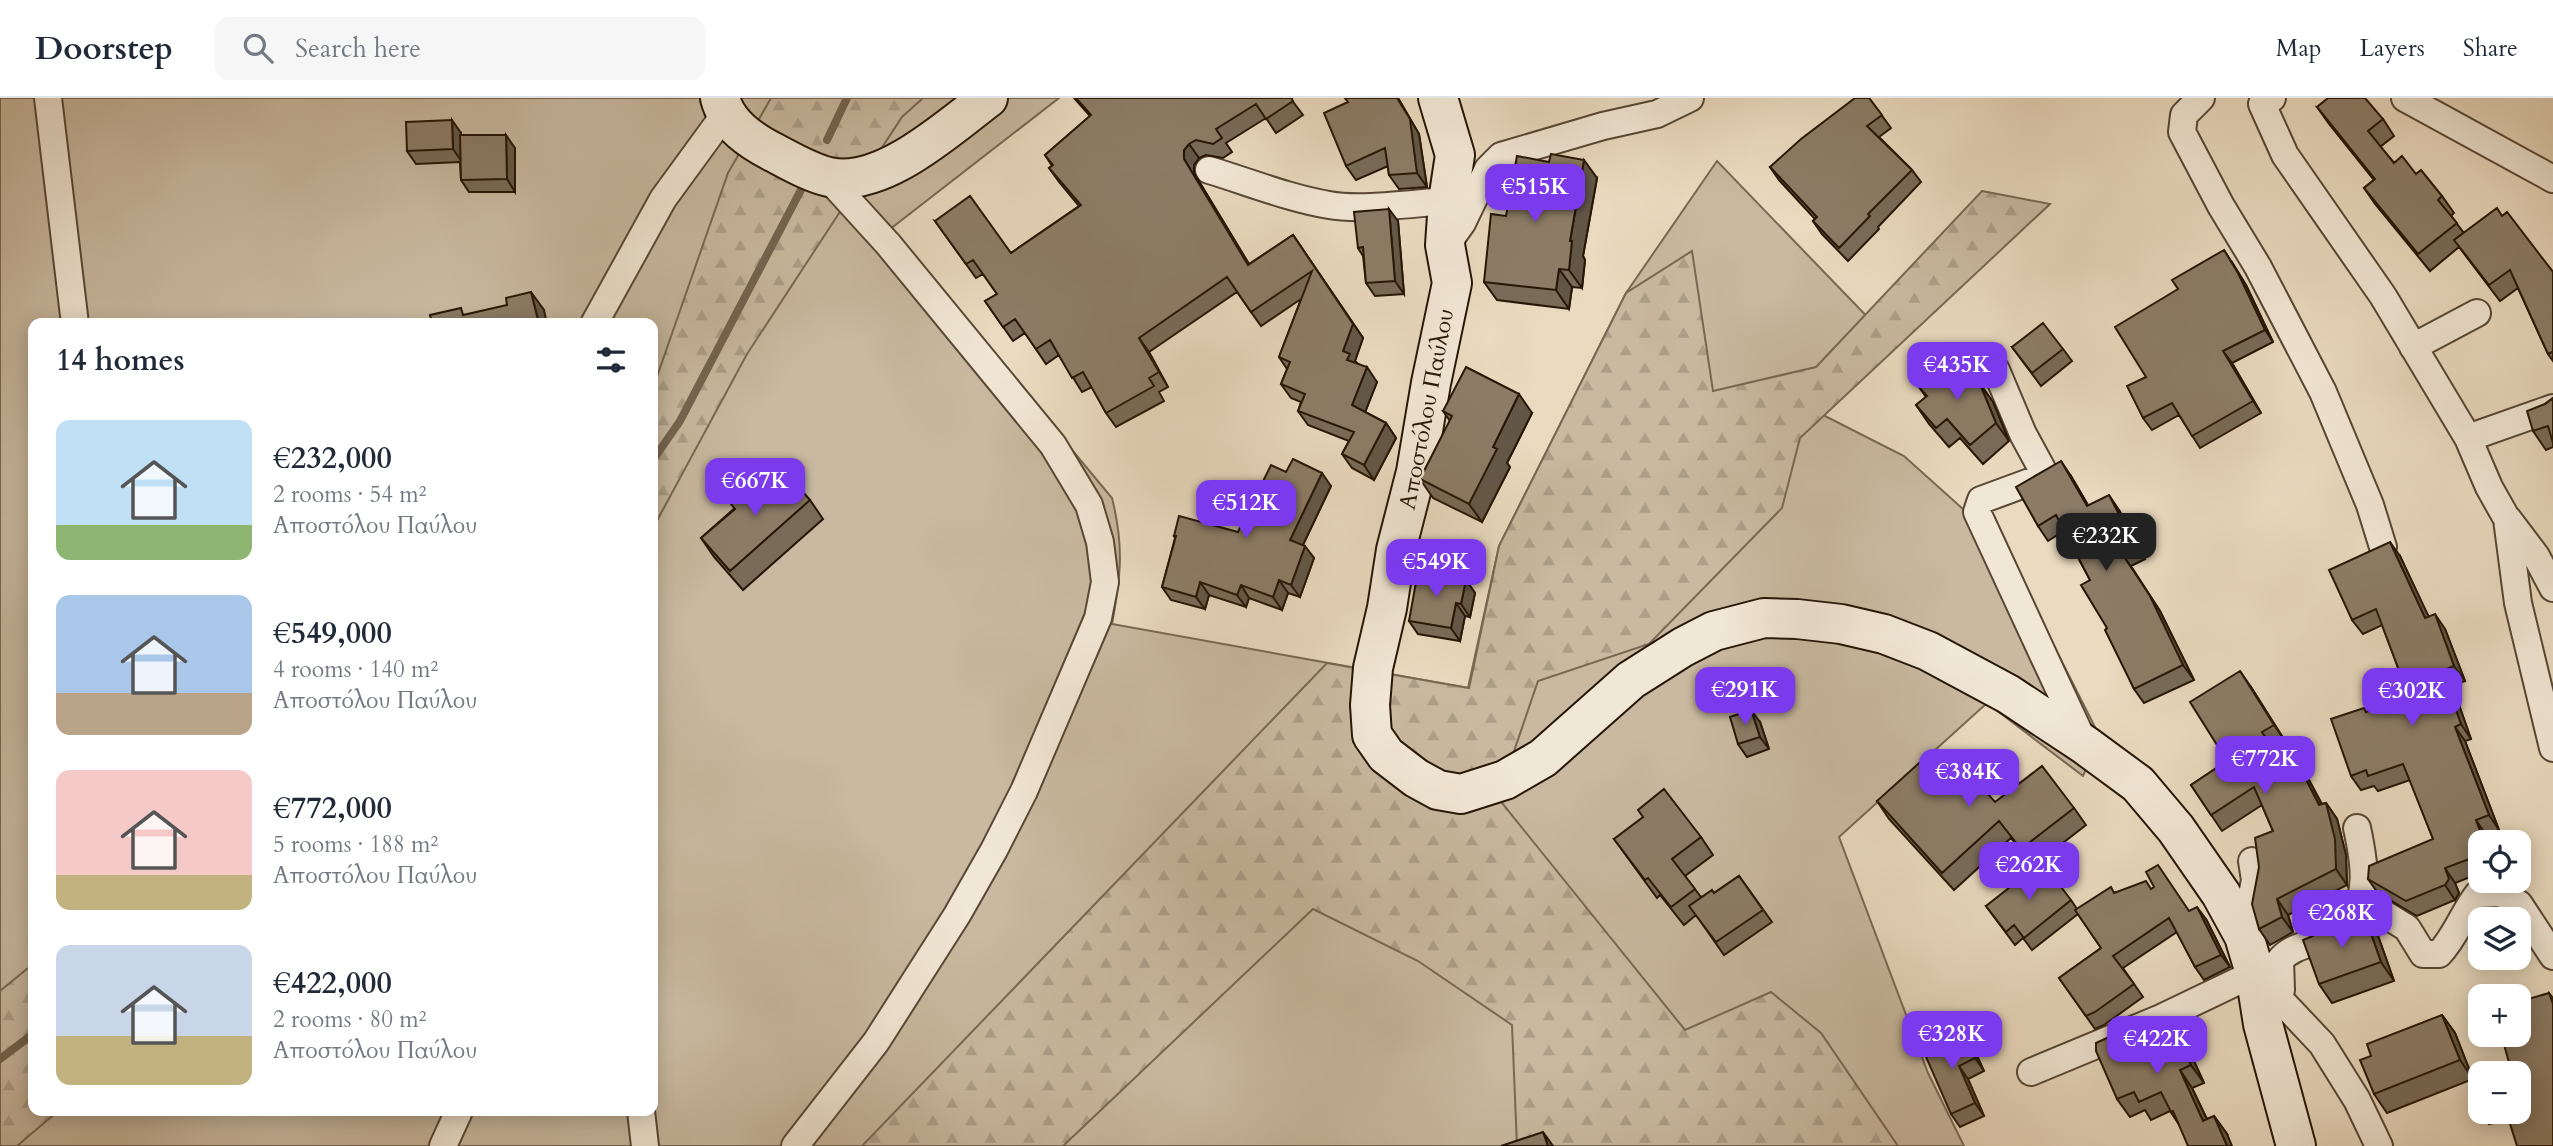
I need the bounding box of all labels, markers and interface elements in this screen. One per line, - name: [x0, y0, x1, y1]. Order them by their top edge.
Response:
- search box: [215, 17, 705, 80]
- text: Doorstep: [35, 26, 173, 71]
- icon: search: [239, 29, 277, 67]
- text: Search here: [295, 31, 421, 66]
- text: Map: [2276, 32, 2322, 65]
- text: Layers: [2360, 32, 2425, 65]
- text: Share: [2463, 32, 2518, 65]
- pin: €515K: [1486, 164, 1584, 224]
- text: €515K: [1501, 171, 1569, 202]
- street label: Αποστόλου Παύλου: [1392, 306, 1461, 512]
- text: 14 homes: [56, 340, 185, 381]
- icon: filters: [592, 341, 630, 379]
- pin: €435K: [1908, 342, 2006, 402]
- text: €435K: [1923, 349, 1991, 380]
- text: €232,000: [273, 438, 392, 479]
- icon: home: [112, 448, 196, 532]
- pin: €667K: [706, 458, 804, 518]
- text: €667K: [721, 465, 789, 496]
- text: 2 rooms · 54 m²: [273, 479, 426, 510]
- pin: €512K: [1197, 480, 1295, 540]
- text: €512K: [1212, 487, 1280, 518]
- text: Αποστόλου Παύλου: [273, 510, 477, 541]
- pin: €232K: [2057, 514, 2155, 573]
- text: €232K: [2072, 520, 2140, 551]
- pin: €549K: [1387, 540, 1485, 599]
- text: €549K: [1402, 546, 1470, 577]
- text: €549,000: [273, 613, 392, 654]
- icon: home: [112, 623, 196, 707]
- text: 4 rooms · 140 m²: [273, 654, 438, 685]
- pin: €291K: [1696, 668, 1794, 727]
- pin: €302K: [2363, 668, 2461, 728]
- text: €291K: [1711, 674, 1779, 705]
- text: €302K: [2378, 675, 2446, 706]
- text: Αποστόλου Παύλου: [273, 685, 477, 716]
- pin: €772K: [2216, 736, 2314, 796]
- text: €772K: [2231, 743, 2299, 774]
- pin: €384K: [1920, 750, 2018, 809]
- text: €384K: [1935, 756, 2003, 787]
- text: €772,000: [273, 788, 392, 829]
- icon: home: [112, 798, 196, 882]
- text: 5 rooms · 188 m²: [273, 829, 438, 860]
- map controls: [2468, 830, 2531, 1124]
- button: locate: [2468, 830, 2531, 893]
- pin: €262K: [1980, 842, 2078, 902]
- text: €262K: [1995, 849, 2063, 880]
- text: Αποστόλου Παύλου: [273, 860, 477, 891]
- pin: €268K: [2293, 890, 2391, 950]
- text: €268K: [2308, 897, 2376, 928]
- button: layers: [2468, 907, 2531, 970]
- text: €422,000: [273, 963, 392, 1004]
- icon: home: [112, 973, 196, 1057]
- button: +: [2468, 984, 2531, 1047]
- text: 2 rooms · 80 m²: [273, 1004, 426, 1035]
- pin: €328K: [1903, 1012, 2001, 1071]
- pin: €422K: [2108, 1016, 2206, 1076]
- text: €328K: [1918, 1018, 1986, 1049]
- text: €422K: [2123, 1023, 2191, 1054]
- text: Αποστόλου Παύλου: [273, 1035, 477, 1066]
- button: −: [2468, 1061, 2531, 1124]

